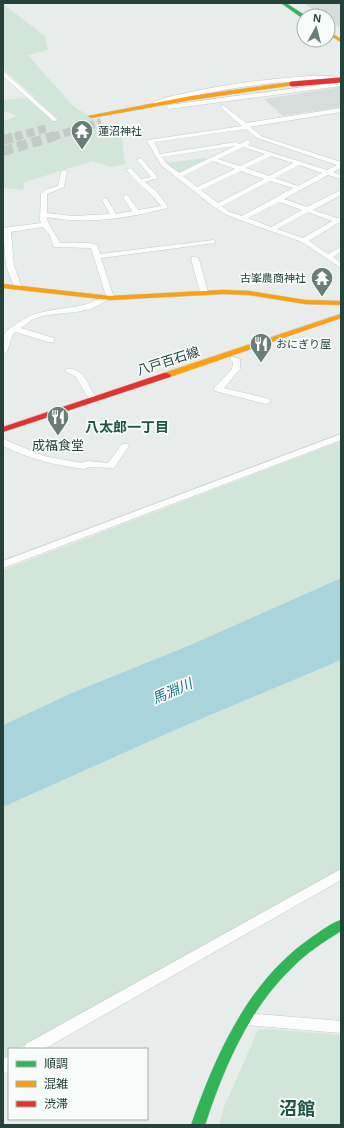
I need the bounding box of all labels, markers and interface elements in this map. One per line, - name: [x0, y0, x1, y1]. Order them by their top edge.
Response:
- north arrow: [296, 8, 336, 48]
- text: N: [313, 12, 322, 25]
- temple icon: 蓮沼神社: [69, 118, 95, 151]
- place label: 蓮沼神社: [98, 125, 142, 137]
- temple icon: 古峯農商神社: [309, 265, 335, 298]
- place label: 古峯農商神社: [240, 272, 306, 284]
- restaurant icon: おにぎり屋: [248, 331, 274, 364]
- place label: おにぎり屋: [276, 338, 331, 350]
- street label: 八戸百石線: [135, 344, 201, 378]
- restaurant icon: 成福食堂: [45, 404, 71, 437]
- district label: 八太郎一丁目: [85, 419, 169, 435]
- place label: 成福食堂: [32, 438, 84, 453]
- water label: 馬淵川: [150, 674, 196, 707]
- legend: [8, 1048, 148, 1120]
- text: 順調: [44, 1057, 68, 1071]
- text: 混雑: [44, 1077, 68, 1091]
- text: 渋滞: [44, 1097, 68, 1111]
- district label: 沼館: [279, 1099, 315, 1119]

